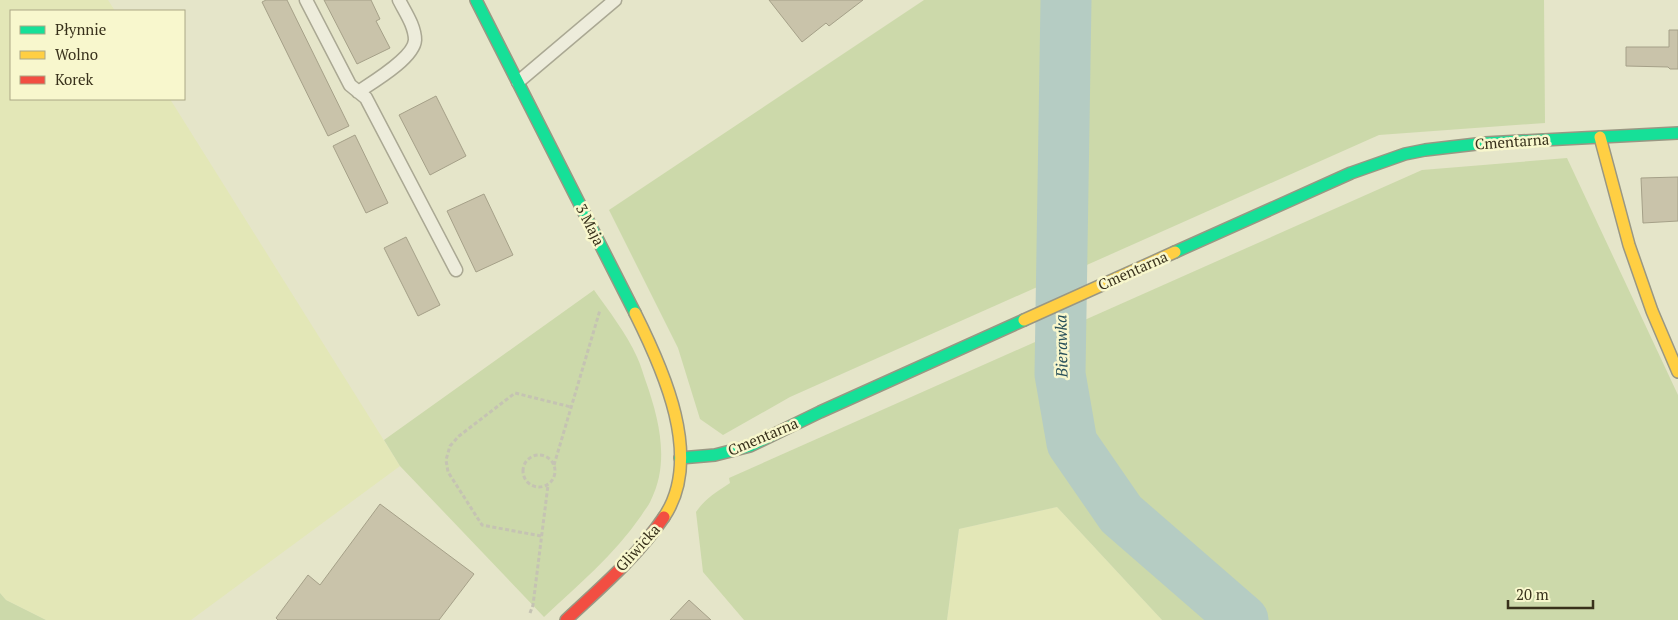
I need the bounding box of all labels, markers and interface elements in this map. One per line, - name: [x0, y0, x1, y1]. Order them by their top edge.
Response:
- legend: [10, 10, 185, 100]
- text: Płynnie: [55, 19, 106, 39]
- text: Wolno: [55, 44, 98, 64]
- text: Korek: [55, 69, 94, 89]
- street label: Cmentarna: [1474, 128, 1550, 154]
- street label: 3 Maja: [572, 200, 610, 249]
- street label: Cmentarna: [1095, 246, 1171, 294]
- water label: Bierawka: [1049, 314, 1073, 379]
- street label: Cmentarna: [724, 412, 801, 460]
- street label: Gliwicka: [611, 519, 664, 575]
- scale bar: [1508, 578, 1593, 610]
- text: 20 m: [1516, 584, 1549, 604]

